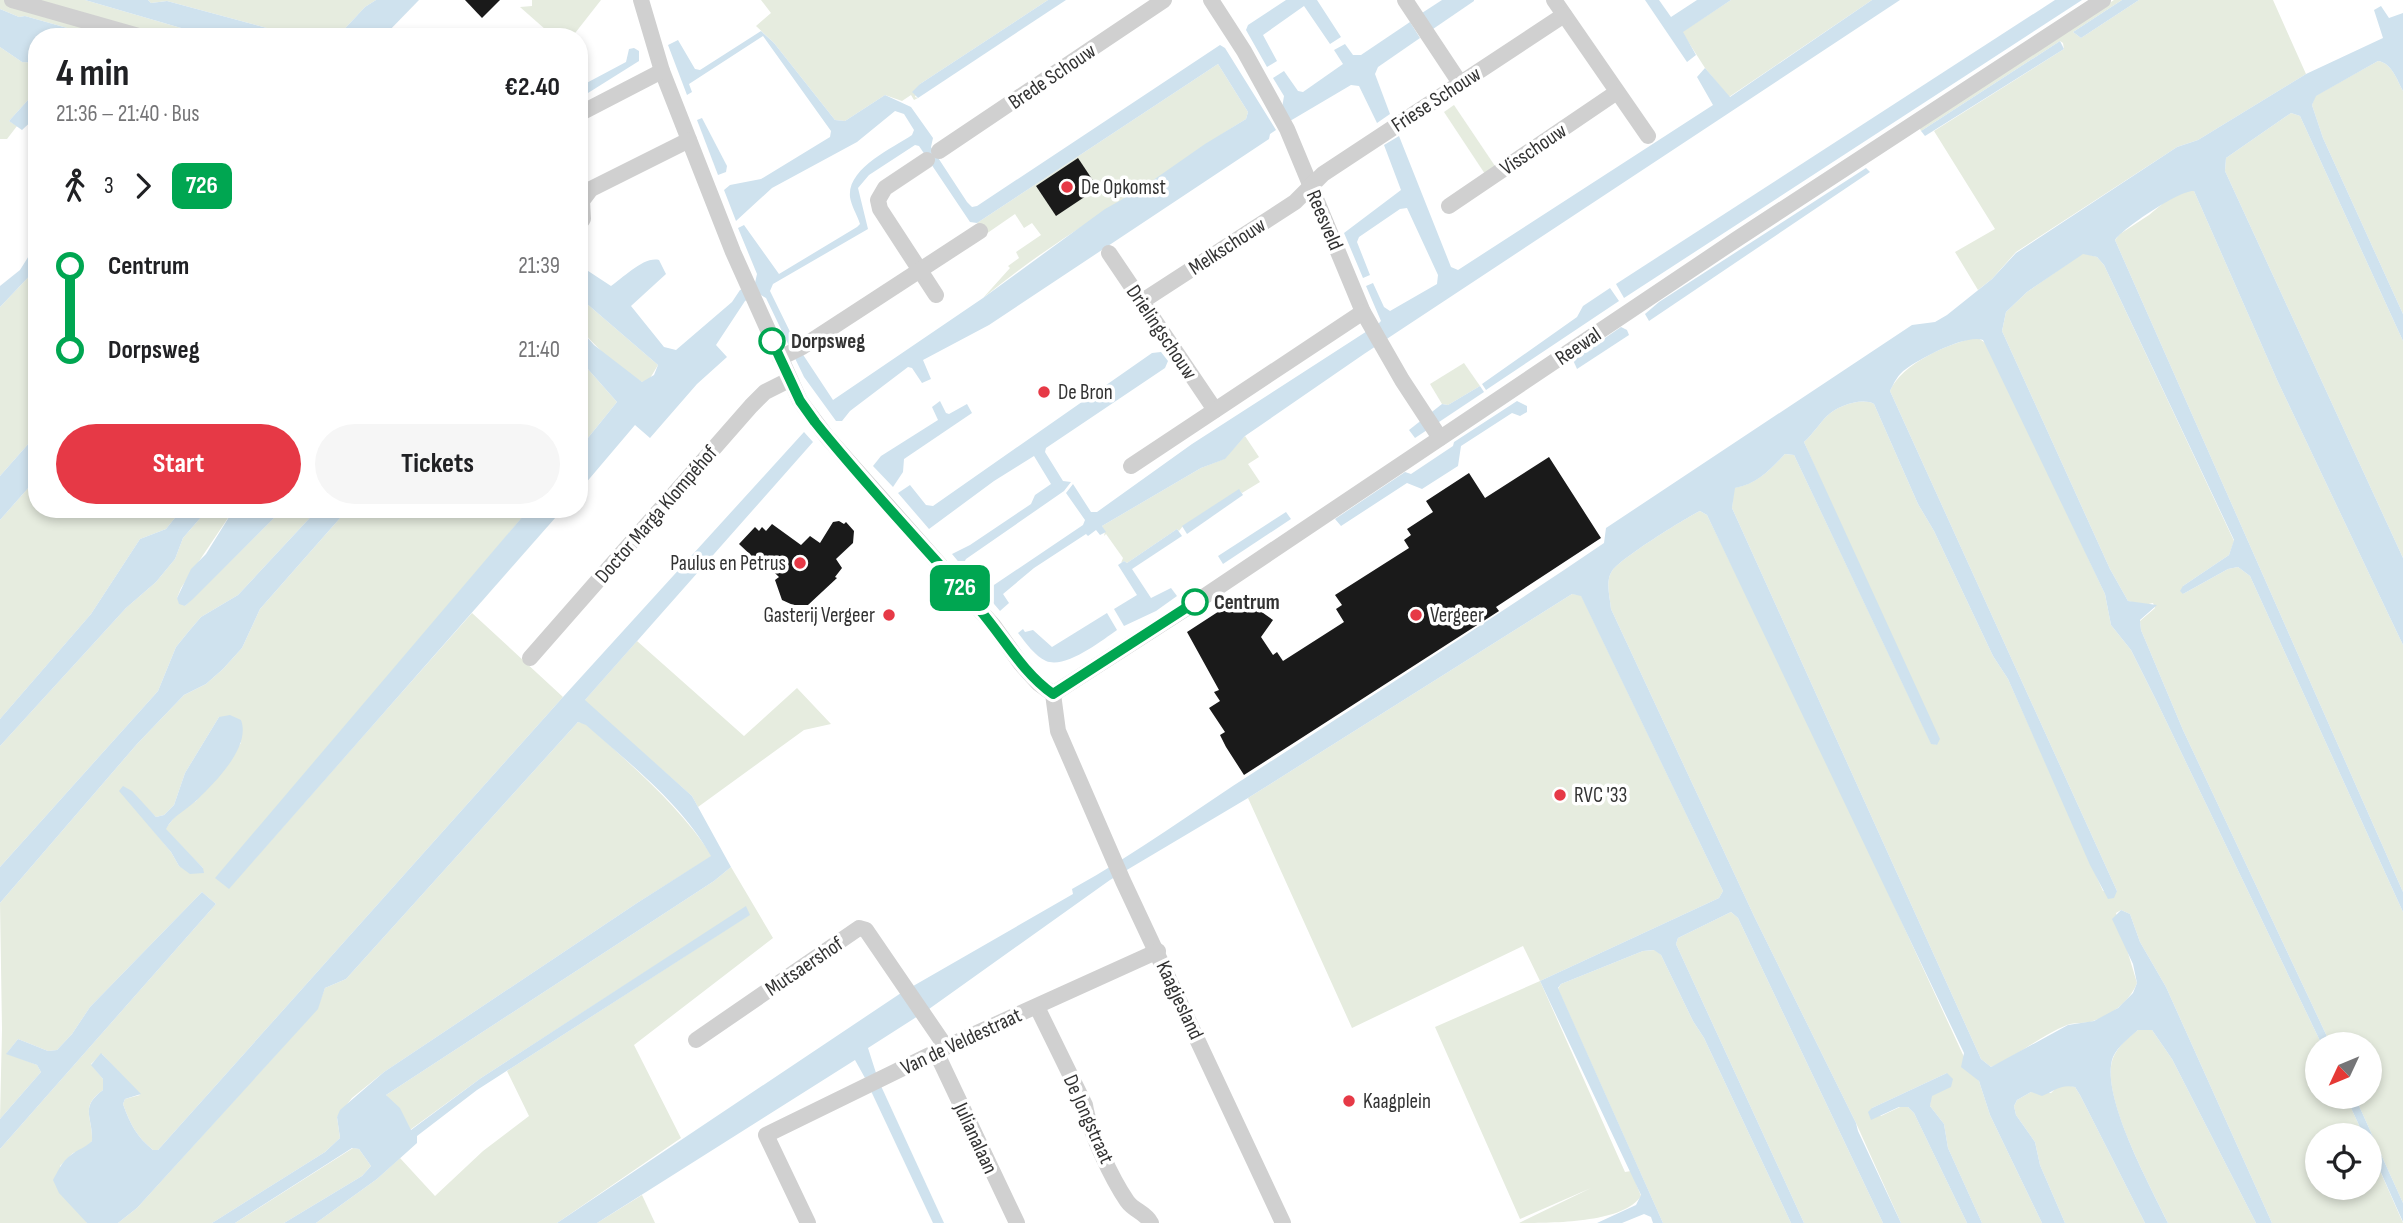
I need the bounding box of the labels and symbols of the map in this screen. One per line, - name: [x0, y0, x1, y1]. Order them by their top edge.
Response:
- street label: Brede Schouw: [1004, 38, 1101, 115]
- street label: Friese Schouw: [1387, 61, 1486, 137]
- street label: Visschouw: [1495, 118, 1571, 181]
- place label: De Opkomst: [1081, 175, 1166, 200]
- marker: De Opkomst: [1059, 179, 1075, 195]
- street label: Reesveld: [1301, 186, 1348, 254]
- street label: Melkschouw: [1184, 212, 1271, 281]
- street label: Drielingschouw: [1121, 280, 1202, 384]
- street label: Reewal: [1551, 322, 1606, 371]
- marker: Dorpsweg: [759, 328, 785, 354]
- place label: Dorpsweg: [791, 329, 865, 354]
- place label: De Bron: [1058, 380, 1113, 405]
- marker: De Bron: [1036, 384, 1052, 400]
- street label: Doctor Marga Klompéhof: [590, 440, 723, 588]
- place label: Paulus en Petrus: [670, 551, 786, 576]
- marker: Paulus en Petrus: [792, 555, 808, 571]
- line badge: 726: [920, 565, 1000, 611]
- marker: Centrum: [1182, 589, 1208, 615]
- place label: Centrum: [1214, 590, 1280, 615]
- place label: Gasterij Vergeer: [763, 603, 875, 628]
- place label: Vergeer: [1430, 603, 1484, 628]
- marker: Gasterij Vergeer: [881, 607, 897, 623]
- marker: Vergeer: [1408, 607, 1424, 623]
- place label: RVC '33: [1574, 783, 1627, 808]
- marker: RVC '33: [1552, 787, 1568, 803]
- street label: Mutsaershof: [761, 931, 849, 1002]
- street label: Kaagjesland: [1150, 957, 1209, 1044]
- street label: Van de Veldestraat: [897, 1003, 1026, 1080]
- north arrow: [2305, 1032, 2382, 1110]
- street label: De Jongstraat: [1058, 1071, 1119, 1168]
- place label: Kaagplein: [1363, 1089, 1431, 1114]
- marker: Kaagplein: [1341, 1093, 1357, 1109]
- street label: Julianalaan: [948, 1098, 1003, 1178]

